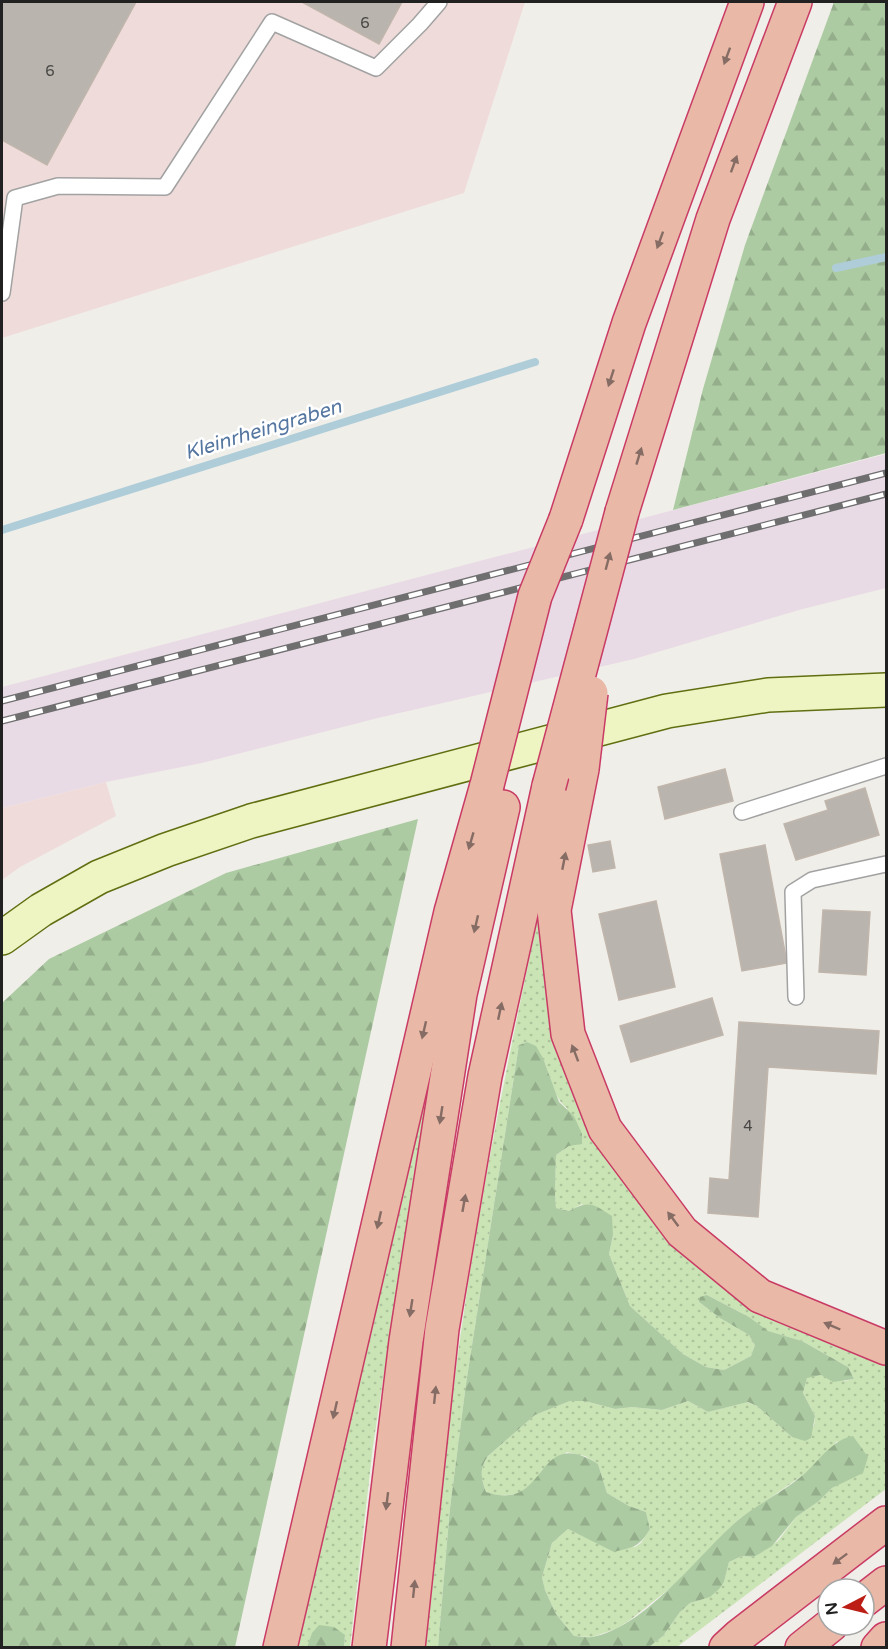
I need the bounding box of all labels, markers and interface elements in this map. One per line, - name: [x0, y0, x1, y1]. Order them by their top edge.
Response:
- house number: 6: [360, 14, 370, 32]
- one-way arrow: [721, 48, 731, 66]
- house number: 6: [45, 62, 55, 80]
- one-way arrow: [729, 155, 739, 173]
- one-way arrow: [654, 231, 664, 249]
- one-way arrow: [605, 369, 615, 387]
- water label: Kleinrheingraben: [182, 394, 345, 465]
- one-way arrow: [635, 447, 644, 465]
- one-way arrow: [604, 552, 613, 570]
- one-way arrow: [466, 832, 475, 850]
- one-way arrow: [560, 851, 569, 870]
- one-way arrow: [471, 914, 480, 933]
- one-way arrow: [495, 1002, 505, 1020]
- one-way arrow: [418, 1021, 428, 1040]
- one-way arrow: [570, 1043, 580, 1061]
- one-way arrow: [437, 1106, 446, 1125]
- house number: 4: [743, 1117, 753, 1135]
- one-way arrow: [460, 1193, 469, 1212]
- one-way arrow: [374, 1211, 384, 1229]
- one-way arrow: [667, 1211, 679, 1227]
- one-way arrow: [407, 1299, 416, 1318]
- one-way arrow: [823, 1321, 841, 1331]
- one-way arrow: [430, 1386, 440, 1405]
- one-way arrow: [330, 1401, 339, 1420]
- one-way arrow: [382, 1492, 392, 1511]
- one-way arrow: [832, 1553, 848, 1565]
- north arrow: [816, 1577, 876, 1637]
- one-way arrow: [409, 1580, 419, 1599]
- text: N: [821, 1601, 843, 1616]

